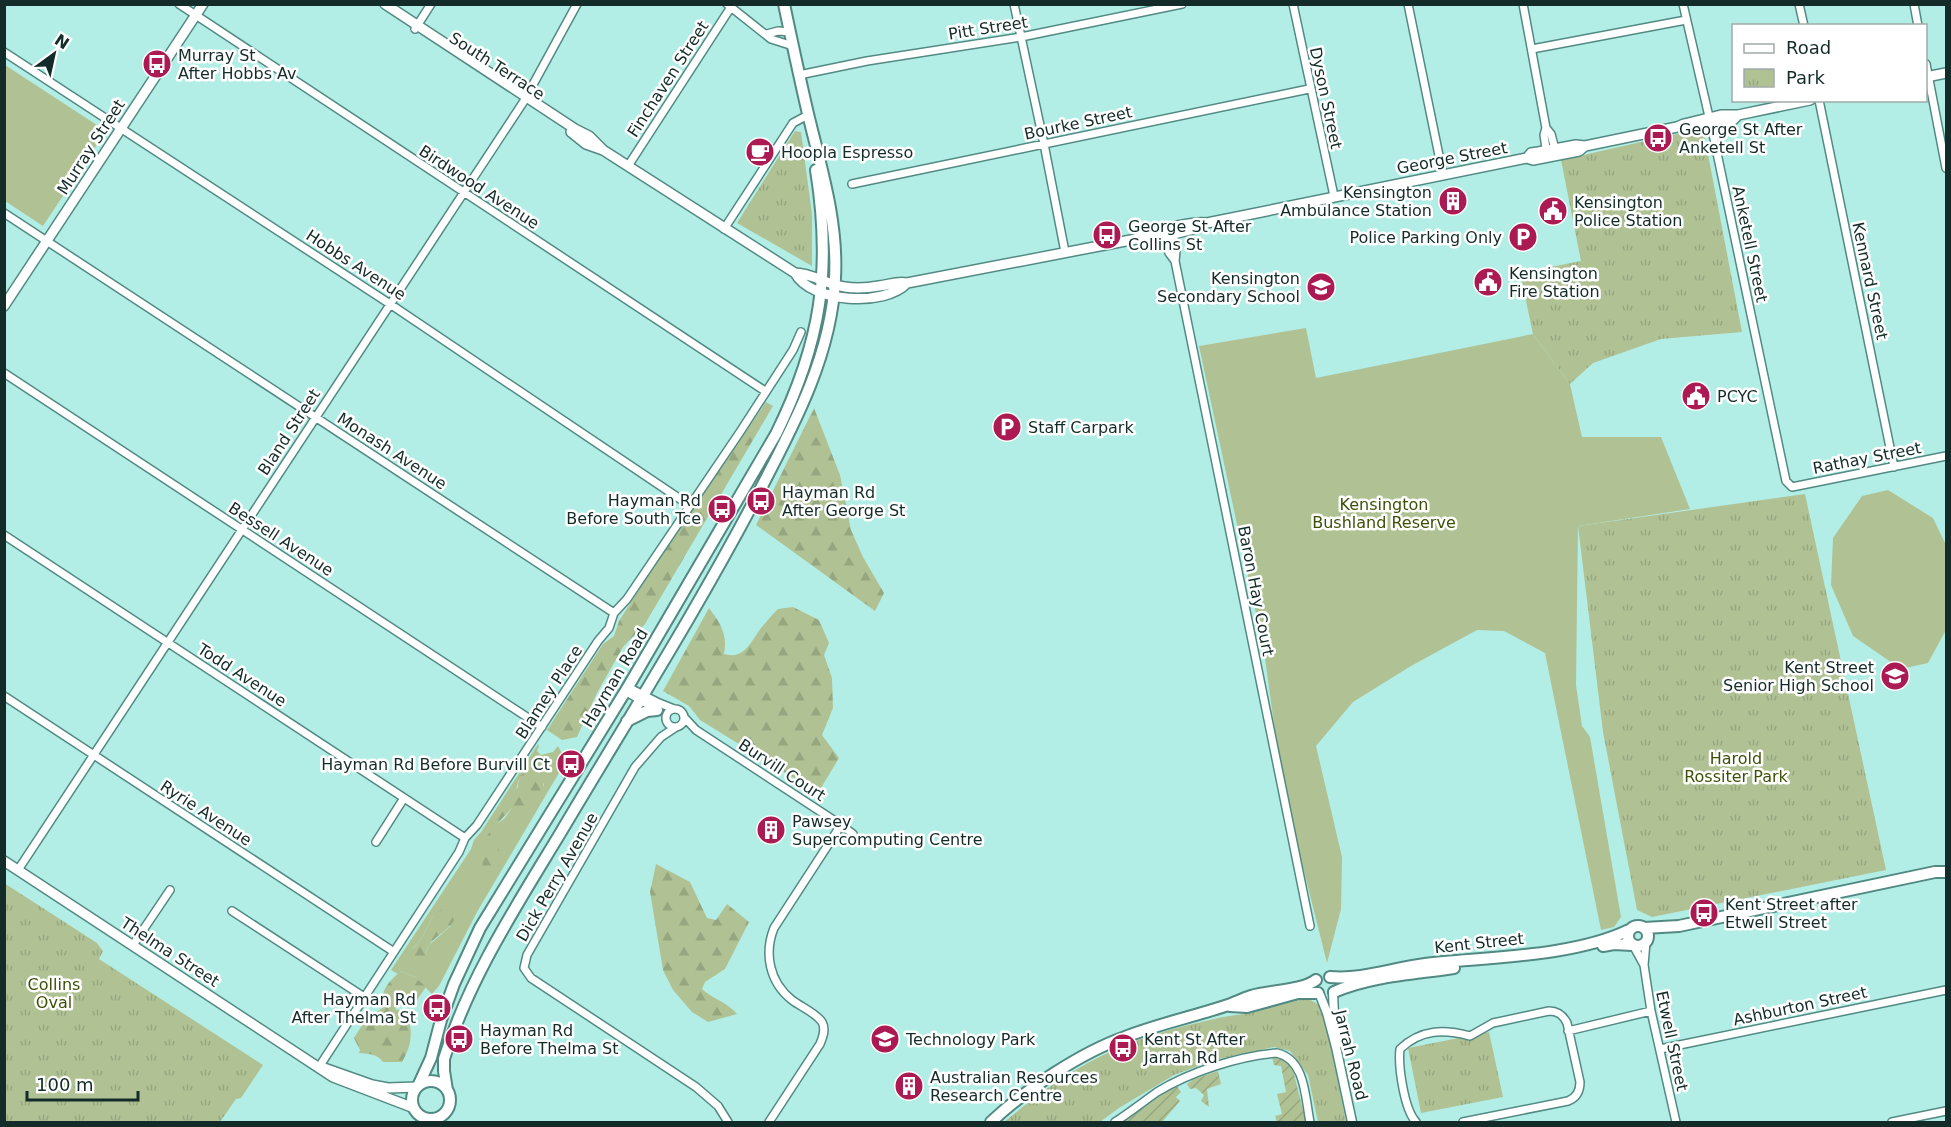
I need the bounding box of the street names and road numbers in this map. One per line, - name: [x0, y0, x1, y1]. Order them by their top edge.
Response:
- street label: Pitt Street: [947, 12, 1029, 44]
- street label: Finchaven Street: [623, 17, 713, 141]
- street label: South Terrace: [446, 28, 548, 104]
- street label: Dyson Street: [1306, 45, 1346, 151]
- street label: Murray Street: [53, 96, 129, 198]
- street label: Bourke Street: [1022, 102, 1134, 144]
- street label: George Street: [1395, 138, 1509, 178]
- street label: Birdwood Avenue: [415, 141, 543, 233]
- street label: Anketell Street: [1728, 184, 1772, 304]
- street label: Kennard Street: [1848, 220, 1892, 342]
- street label: Hobbs Avenue: [303, 226, 409, 304]
- street label: Bland Street: [254, 385, 324, 479]
- street label: Monash Avenue: [334, 409, 450, 493]
- street label: Rathay Street: [1811, 438, 1923, 478]
- street label: Bessell Avenue: [225, 498, 337, 580]
- street label: Baron Hay Court: [1234, 524, 1278, 658]
- street label: Hayman Road: [578, 625, 652, 731]
- street label: Todd Avenue: [193, 639, 290, 711]
- street label: Blamey Place: [512, 642, 586, 742]
- street label: Burvill Court: [735, 735, 829, 805]
- street label: Ryrie Avenue: [157, 776, 255, 850]
- street label: Dick Perry Avenue: [512, 809, 602, 945]
- street label: Thelma Street: [116, 913, 223, 991]
- street label: Kent Street: [1433, 929, 1525, 957]
- street label: Ashburton Street: [1731, 983, 1869, 1029]
- street label: Etwell Street: [1652, 989, 1692, 1093]
- street label: Jarrah Road: [1330, 1007, 1371, 1102]

